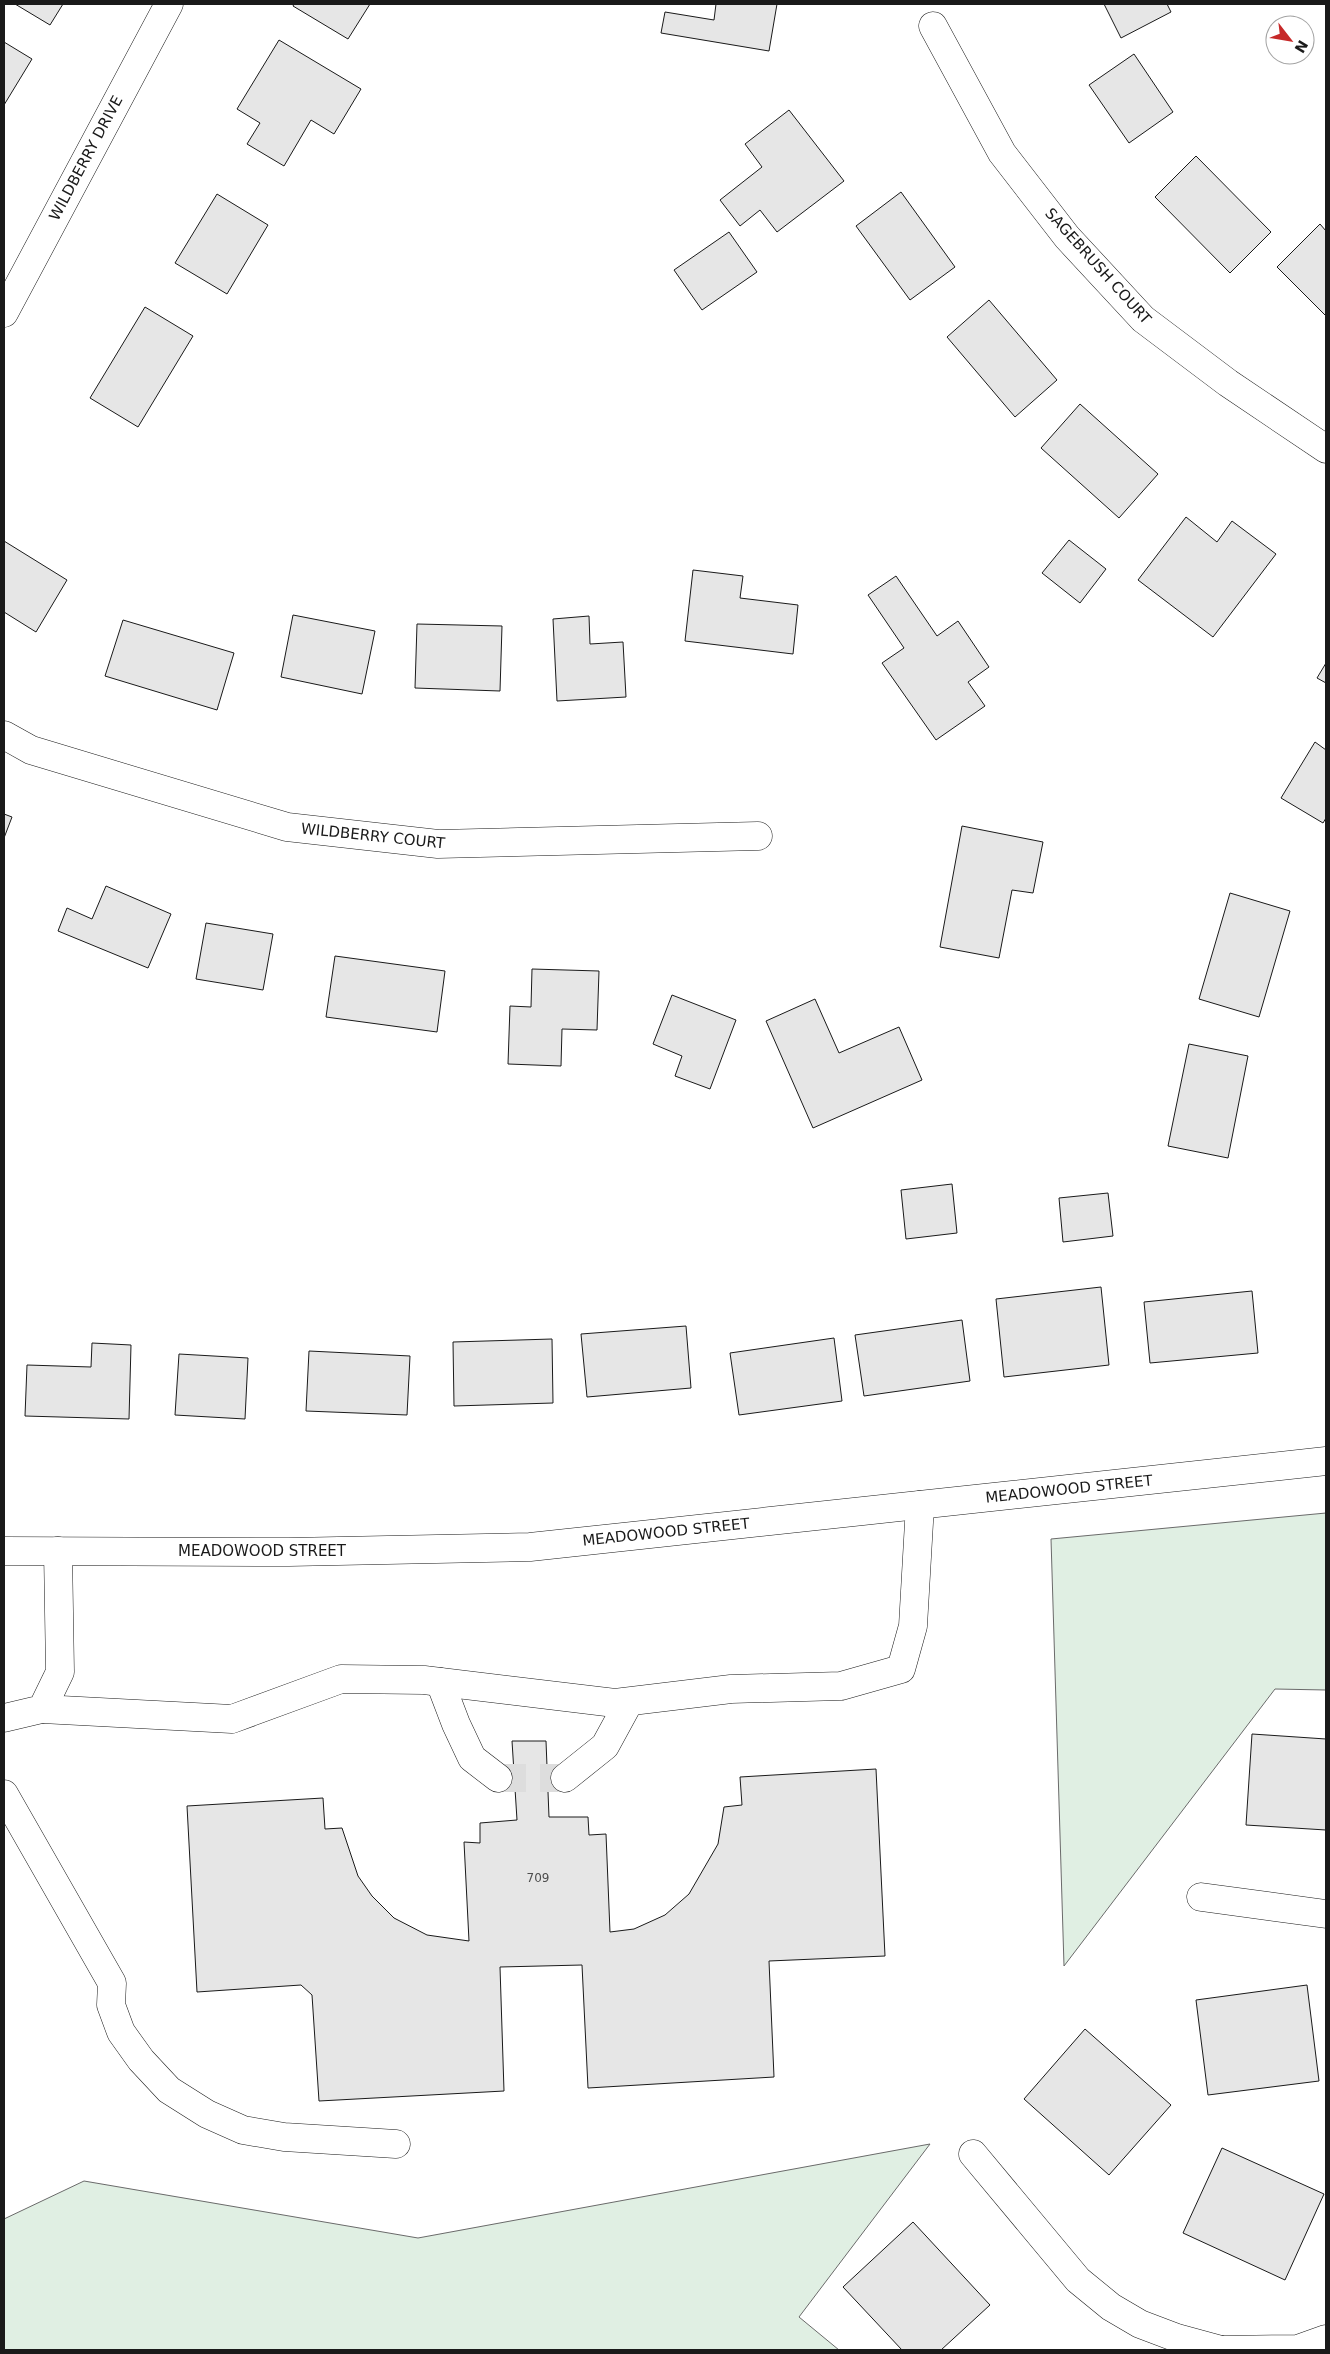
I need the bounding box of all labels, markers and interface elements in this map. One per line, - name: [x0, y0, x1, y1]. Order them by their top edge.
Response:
- north arrow: [1265, 15, 1315, 65]
- text: N: [1291, 38, 1311, 56]
- street label: WILDBERRY DRIVE: [45, 92, 127, 224]
- street label: SAGEBRUSH COURT: [1041, 204, 1155, 328]
- street label: WILDBERRY COURT: [300, 819, 447, 853]
- street label: MEADOWOOD STREET: [985, 1471, 1154, 1507]
- street label: MEADOWOOD STREET: [582, 1514, 751, 1550]
- street label: MEADOWOOD STREET: [178, 1542, 347, 1560]
- house number: 709: [527, 1871, 549, 1885]

